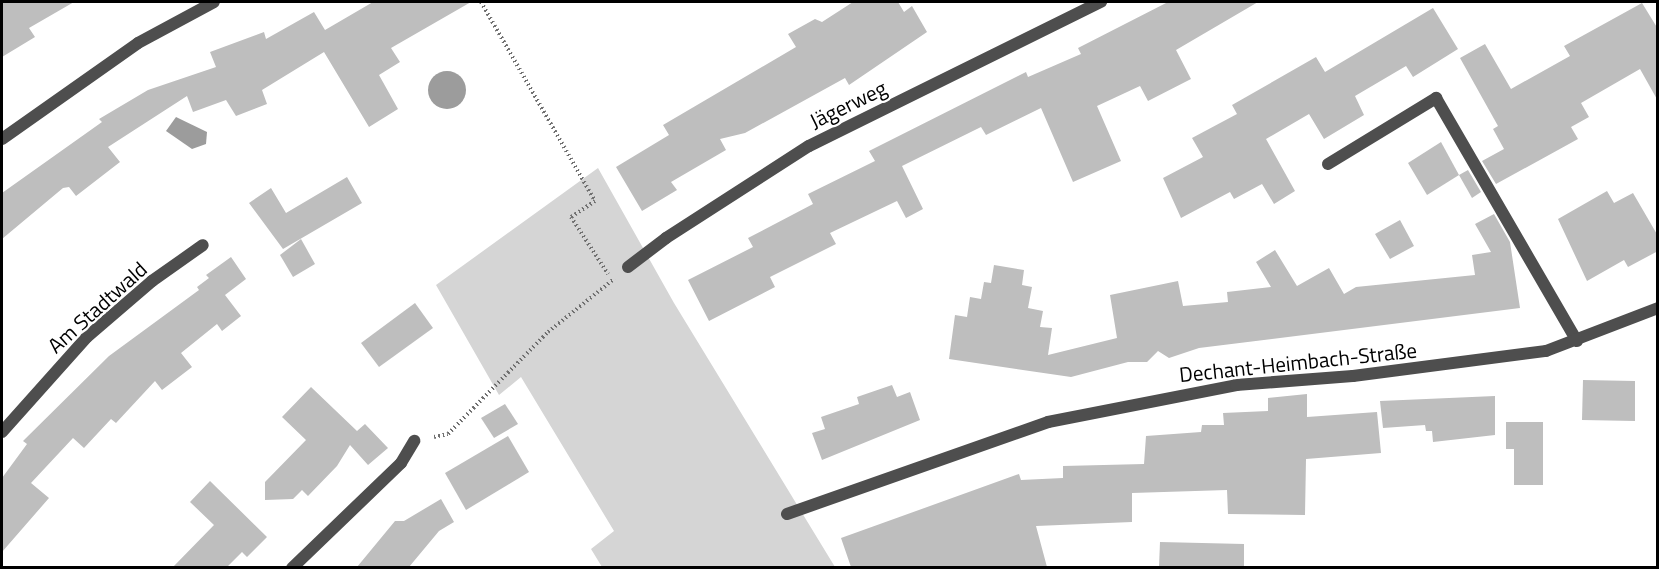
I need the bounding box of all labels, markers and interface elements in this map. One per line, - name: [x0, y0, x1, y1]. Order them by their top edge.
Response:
- street label: Jägerweg: [805, 75, 891, 133]
- street label: Am Stadtwald: [42, 256, 152, 358]
- street label: Dechant-Heimbach-Straße: [1178, 337, 1418, 387]

